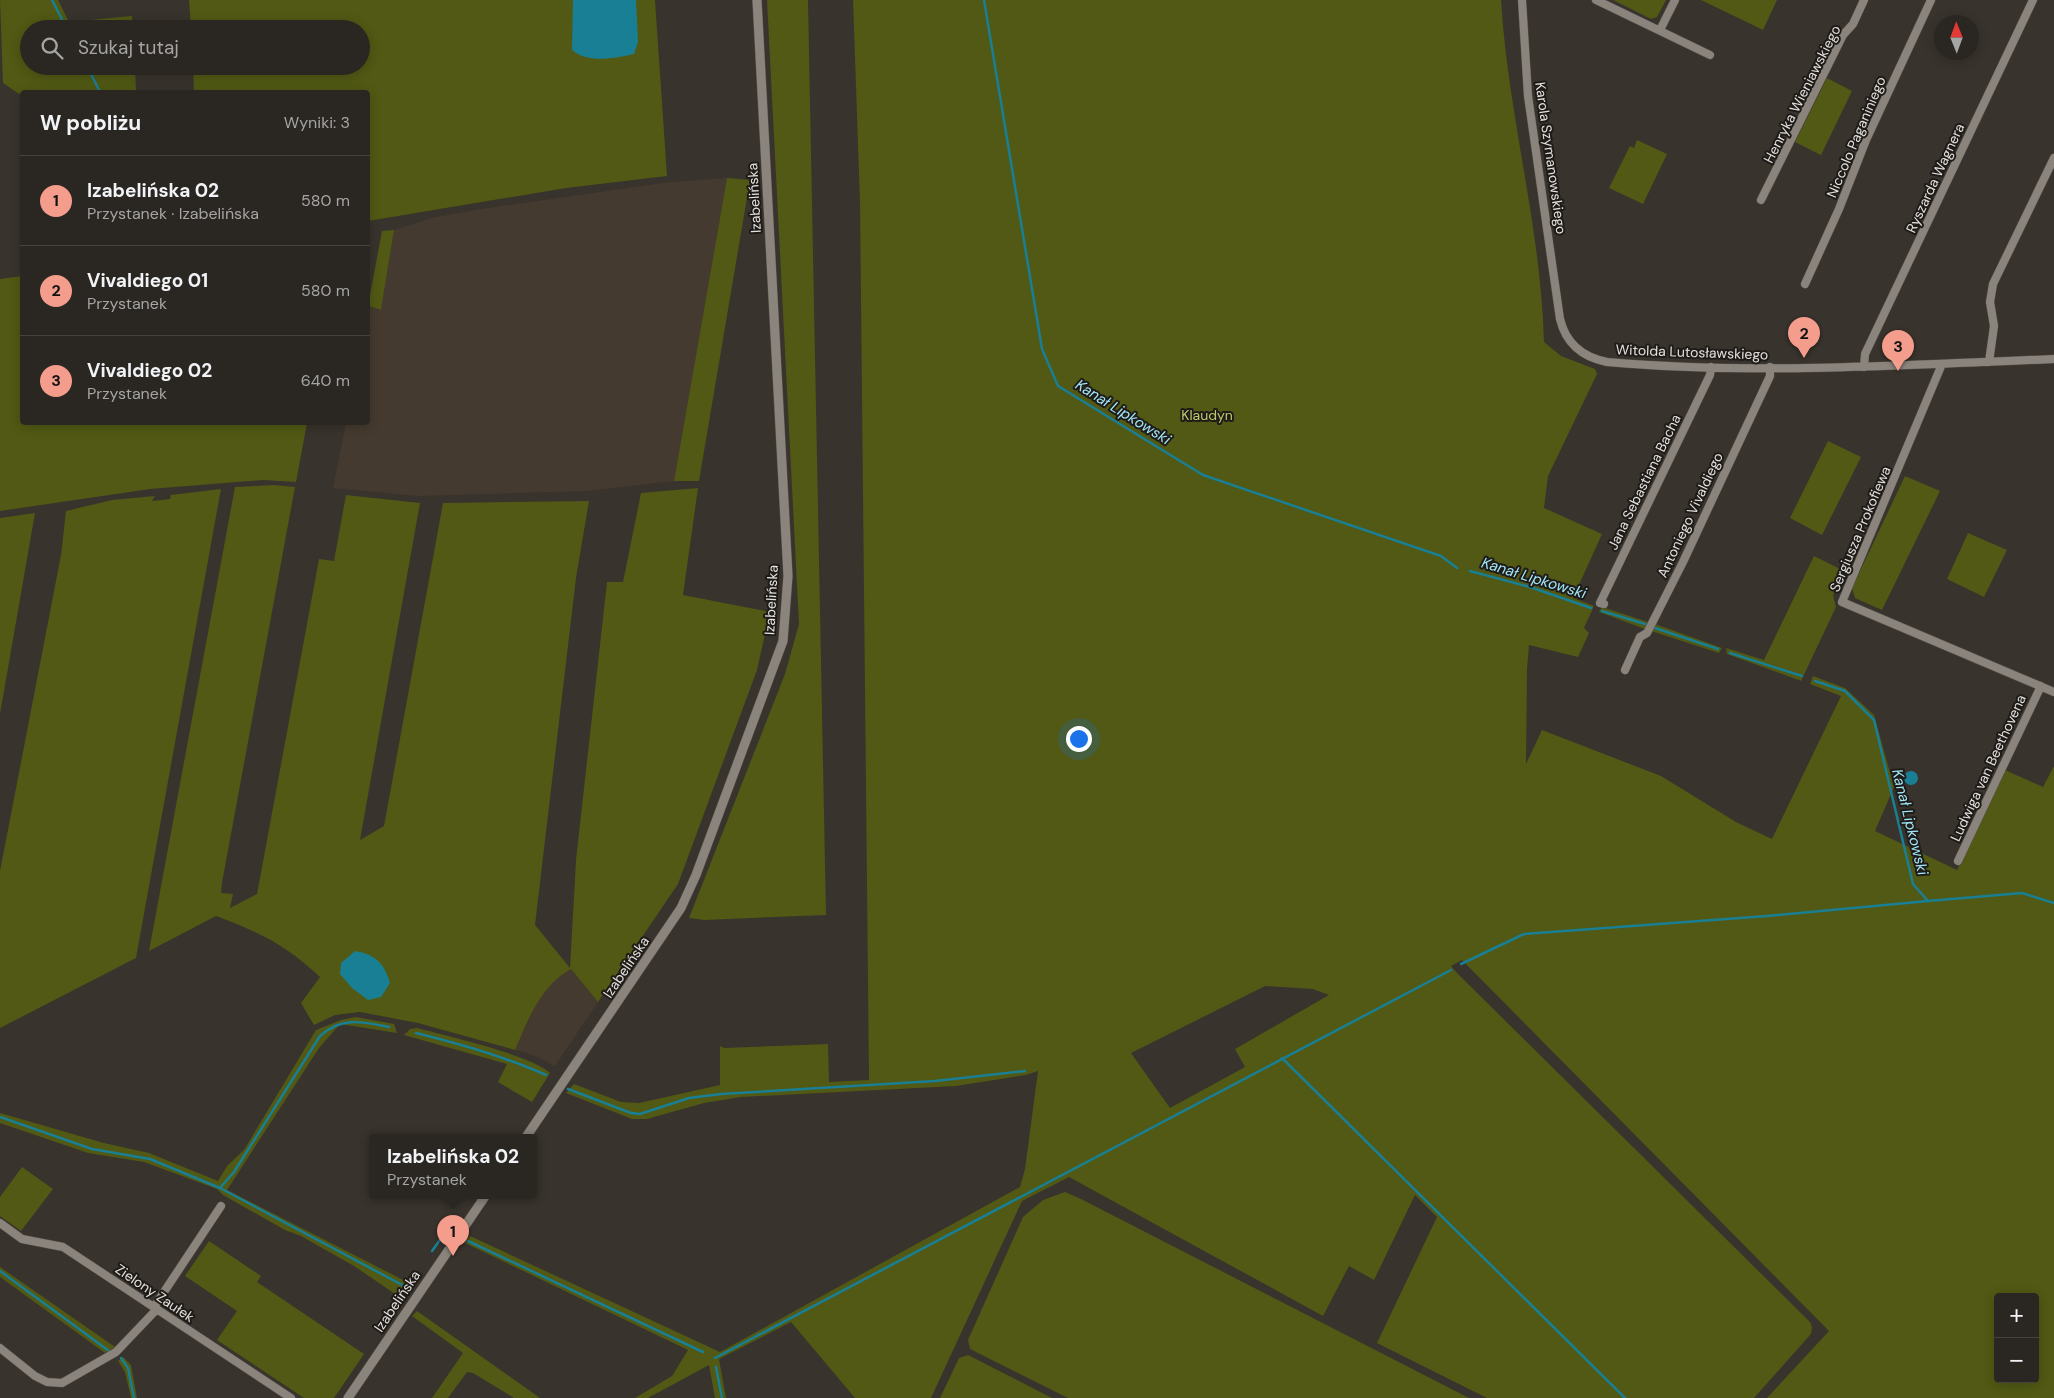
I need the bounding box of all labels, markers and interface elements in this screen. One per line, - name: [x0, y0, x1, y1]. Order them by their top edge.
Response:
- north arrow: [1934, 15, 1979, 60]
- search box: [20, 20, 370, 75]
- street label: Henryka Wieniawskiego: [1759, 22, 1845, 166]
- icon: search: [38, 34, 66, 62]
- text: Szukaj tutaj: [78, 35, 179, 60]
- street label: Niccolo Paganiniego: [1822, 74, 1890, 200]
- street label: Karola Szymanowskiego: [1531, 81, 1571, 235]
- text: W pobliżu: [40, 109, 141, 137]
- text: Wyniki: 3: [284, 112, 350, 133]
- street label: Ryszarda Wagnera: [1902, 120, 1968, 236]
- street label: Izabelińska: [743, 162, 765, 234]
- text: Izabelińska 02: [87, 178, 219, 203]
- text: 1: [53, 190, 59, 211]
- text: 580 m: [301, 190, 350, 211]
- text: Przystanek · Izabelińska: [87, 203, 259, 224]
- text: Vivaldiego 01: [87, 268, 208, 293]
- text: 2: [51, 280, 61, 301]
- text: 580 m: [301, 280, 350, 301]
- text: Przystanek: [87, 293, 167, 314]
- pin: 2: [1788, 317, 1820, 358]
- pin: 3: [1882, 330, 1914, 371]
- street label: Witolda Lutosławskiego: [1615, 340, 1769, 364]
- text: Vivaldiego 02: [87, 358, 212, 383]
- text: 3: [51, 370, 61, 391]
- text: 640 m: [301, 370, 350, 391]
- water label: Kanał Lipkowski: [1072, 375, 1175, 449]
- text: Przystanek: [87, 383, 167, 404]
- park label: Klaudyn: [1181, 406, 1233, 424]
- street label: Jana Sebastiana Bacha: [1603, 411, 1685, 553]
- street label: Antoniego Vivaldiego: [1653, 449, 1727, 581]
- street label: Sergiusza Prokofiewa: [1825, 463, 1895, 595]
- water label: Kanał Lipkowski: [1479, 553, 1589, 604]
- street label: Izabelińska: [760, 564, 782, 636]
- street label: Ludwiga van Beethovena: [1946, 692, 2030, 844]
- your location: [1066, 726, 1092, 752]
- water label: Kanał Lipkowski: [1887, 767, 1933, 878]
- street label: Izabelińska: [599, 933, 653, 1001]
- popup: [369, 1134, 537, 1199]
- text: Izabelińska 02: [387, 1144, 519, 1169]
- text: Przystanek: [387, 1169, 467, 1190]
- pin: 1: [437, 1215, 469, 1256]
- street label: Zielony Zaułek: [112, 1260, 198, 1326]
- street label: Izabelińska: [370, 1267, 424, 1335]
- map controls: [1994, 1293, 2039, 1383]
- button: +: [1994, 1293, 2039, 1338]
- button: −: [1994, 1338, 2039, 1383]

